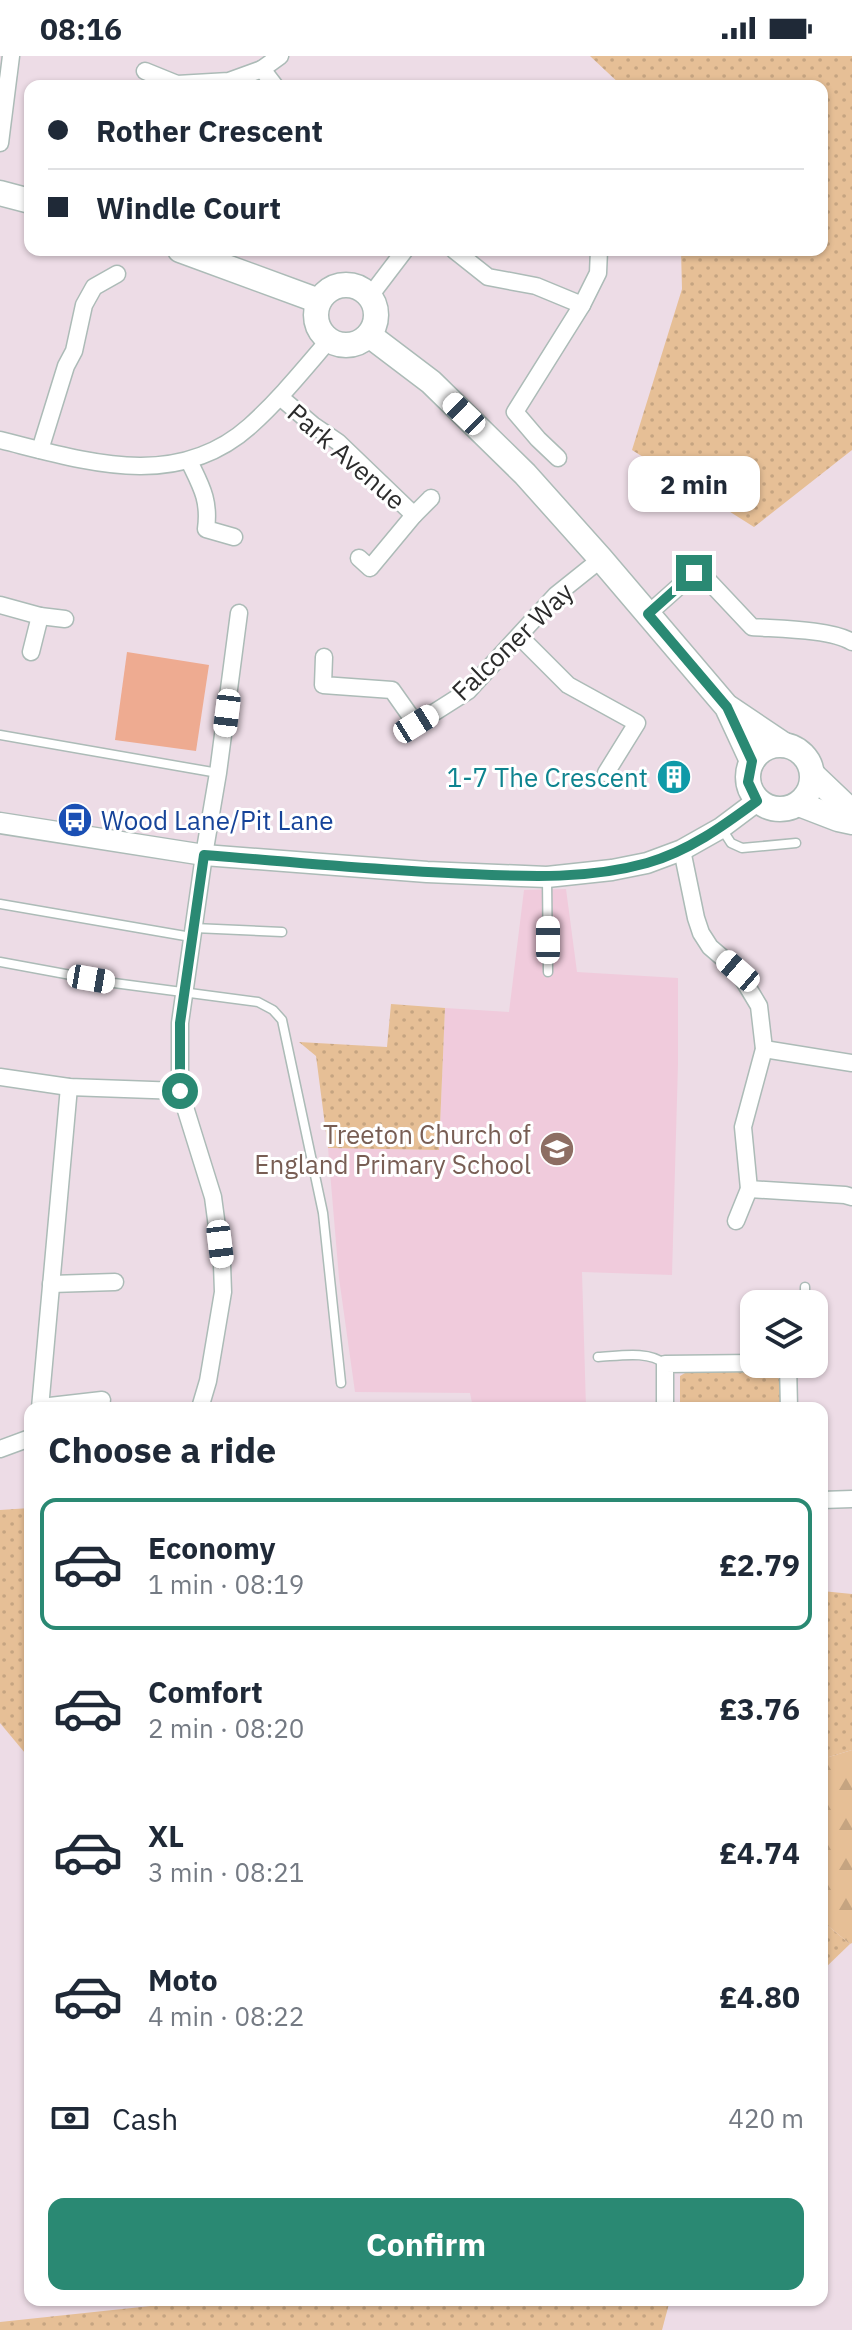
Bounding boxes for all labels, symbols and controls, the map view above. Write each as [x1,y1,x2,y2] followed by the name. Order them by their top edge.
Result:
[40,9,122,48] text: 08:16
[96,111,323,150] text: Rother Crescent
[96,188,281,227] text: Windle Court
[438,389,490,439] car
[281,395,413,517] street label: Park Avenue
[628,457,760,513] callout: 2 min
[660,467,728,501] text: 2 min
[676,555,712,591] route end
[444,574,580,708] street label: Falconer Way
[212,688,242,738] car
[389,701,443,747] car
[655,758,693,796] building icon: 1-7 The Crescent
[447,760,648,794] place label: 1-7 The Crescent
[56,801,94,839] bus stop icon: Wood Lane/Pit Lane
[101,803,333,837] place label: Wood Lane/Pit Lane
[536,916,560,964] car
[712,946,764,996] car
[65,963,117,995] car
[162,1073,198,1109] route start
[254,1117,531,1181] place label: Treeton Church of England Primary School
[538,1130,576,1168] school or university icon: Treeton Church of England Primary School
[205,1219,235,1269] car
[740,1290,828,1378] map controls
[740,1290,828,1378] button: layers
[48,1426,276,1473] text: Choose a ride
[52,1528,124,1600] icon: car
[148,1528,276,1567] text: Economy
[719,1545,800,1584] text: £2.79
[148,1567,304,1601] text: 1 min · 08:19
[52,1672,124,1744] icon: car
[148,1672,263,1711] text: Comfort
[719,1689,800,1728] text: £3.76
[148,1711,304,1745] text: 2 min · 08:20
[52,1816,124,1888] icon: car
[148,1816,184,1855] text: XL
[719,1833,800,1872] text: £4.74
[148,1855,304,1889] text: 3 min · 08:21
[52,1960,124,2032] icon: car
[148,1960,218,1999] text: Moto
[719,1977,800,2016] text: £4.80
[148,1999,304,2033] text: 4 min · 08:22
[48,2096,92,2140] icon: cash
[112,2099,178,2138] text: Cash
[728,2101,804,2135] text: 420 m
[48,2198,804,2290] button: Confirm

